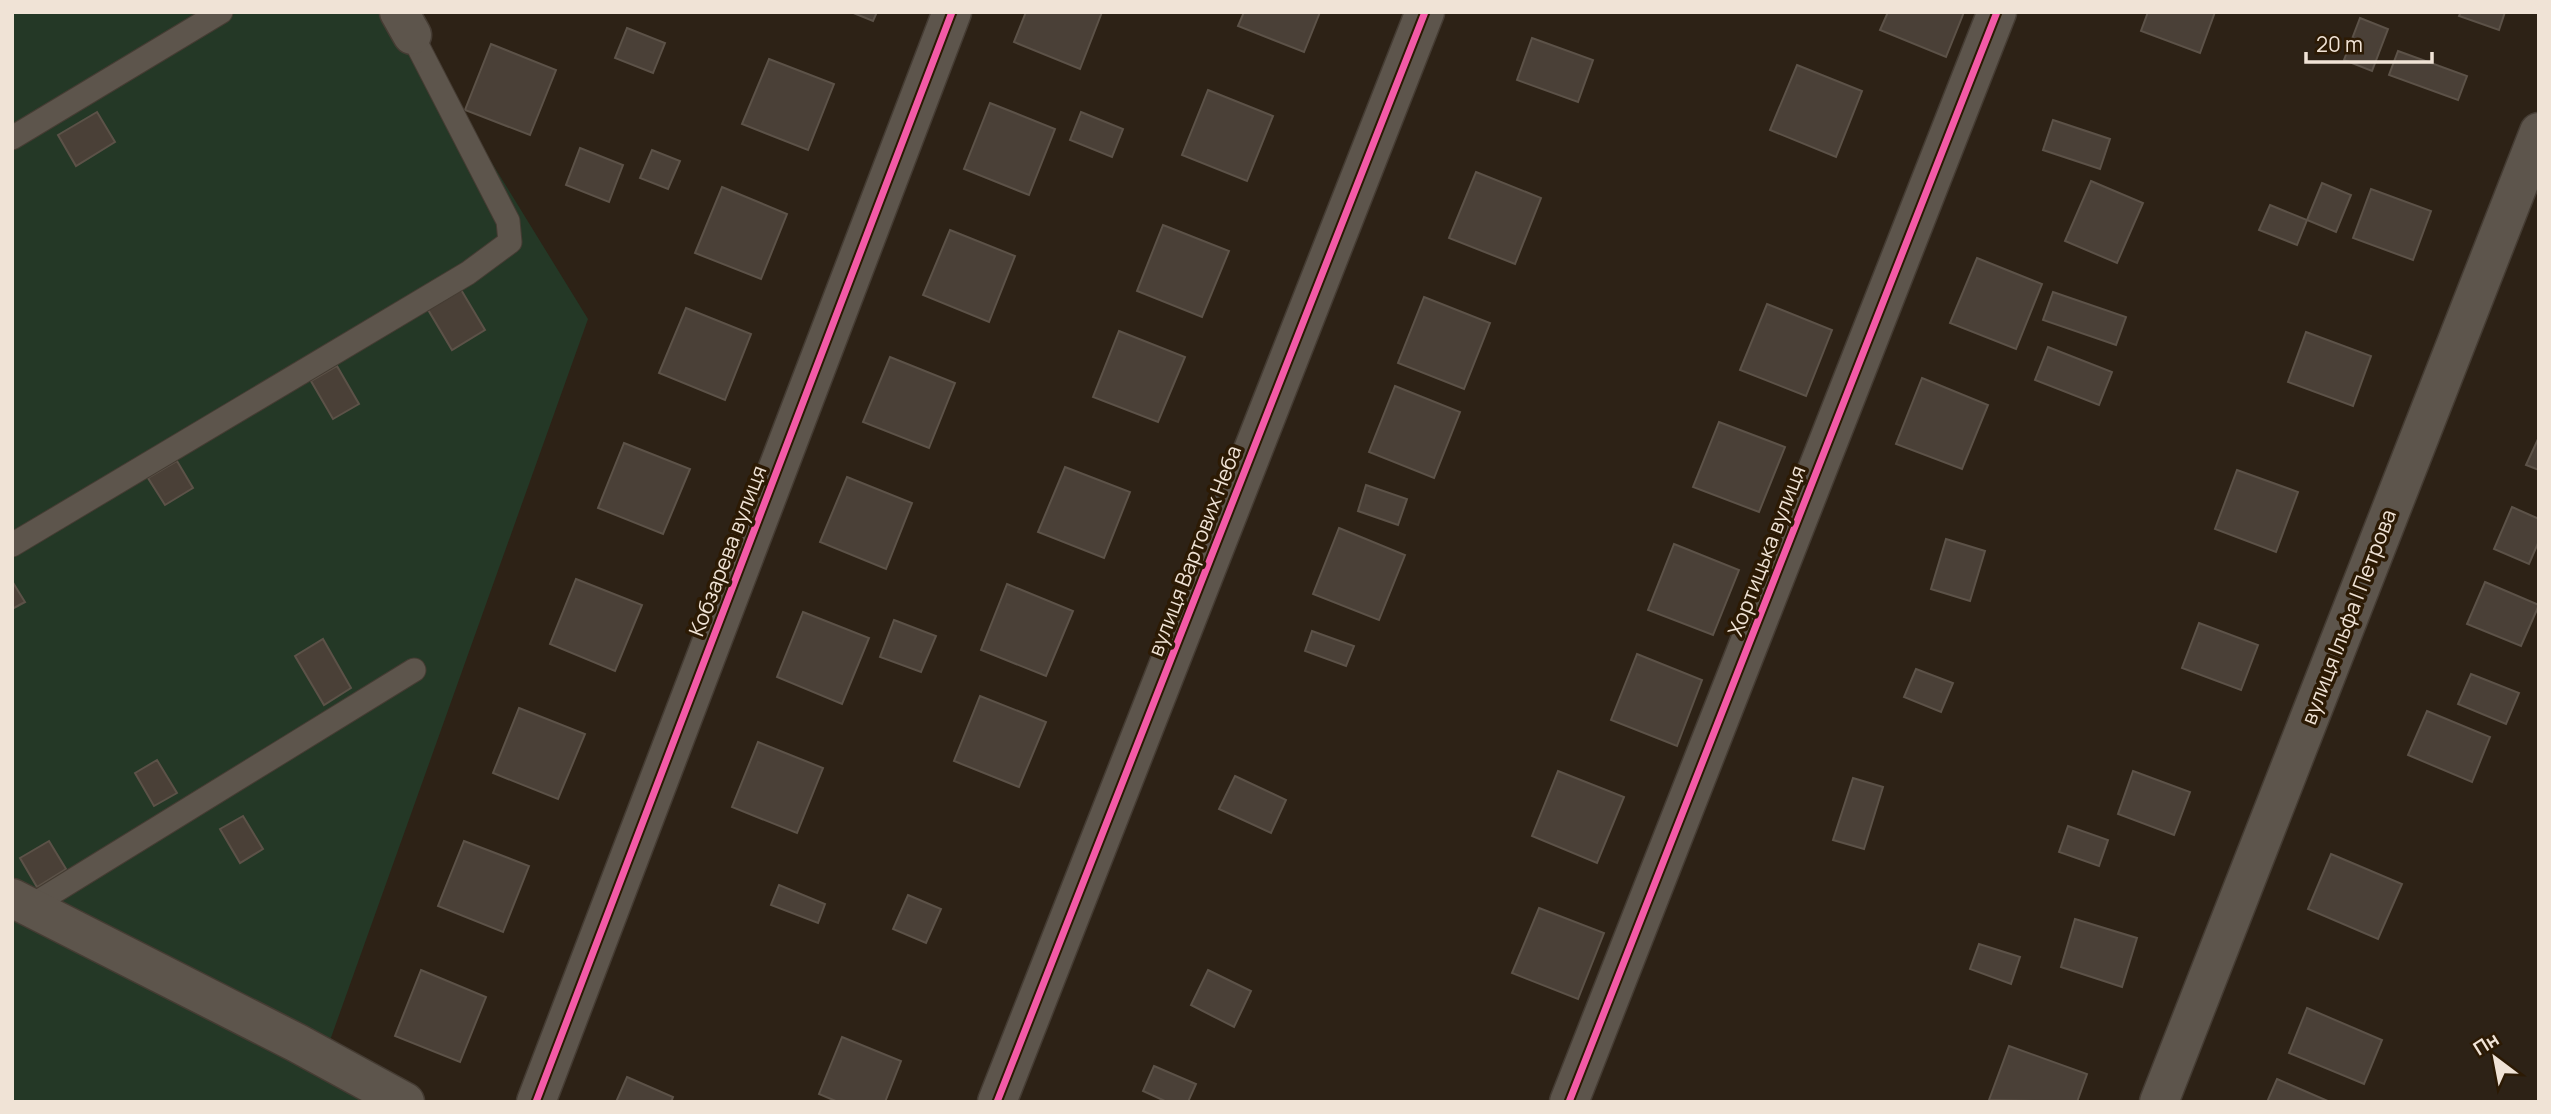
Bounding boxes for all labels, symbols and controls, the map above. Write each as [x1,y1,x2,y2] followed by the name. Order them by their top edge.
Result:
[2306,21,2432,65] scale bar
[2316,30,2363,58] text: 20 m
[1141,441,1247,660] street label: вулиця Вартових Неба
[682,461,773,640] street label: Кобзарева вулиця
[1721,461,1812,640] street label: Хортицька вулиця
[2294,505,2402,728] street label: вулиця Ільфа І Петрова
[2460,1023,2530,1093] north arrow
[2468,1026,2504,1061] text: Пн

